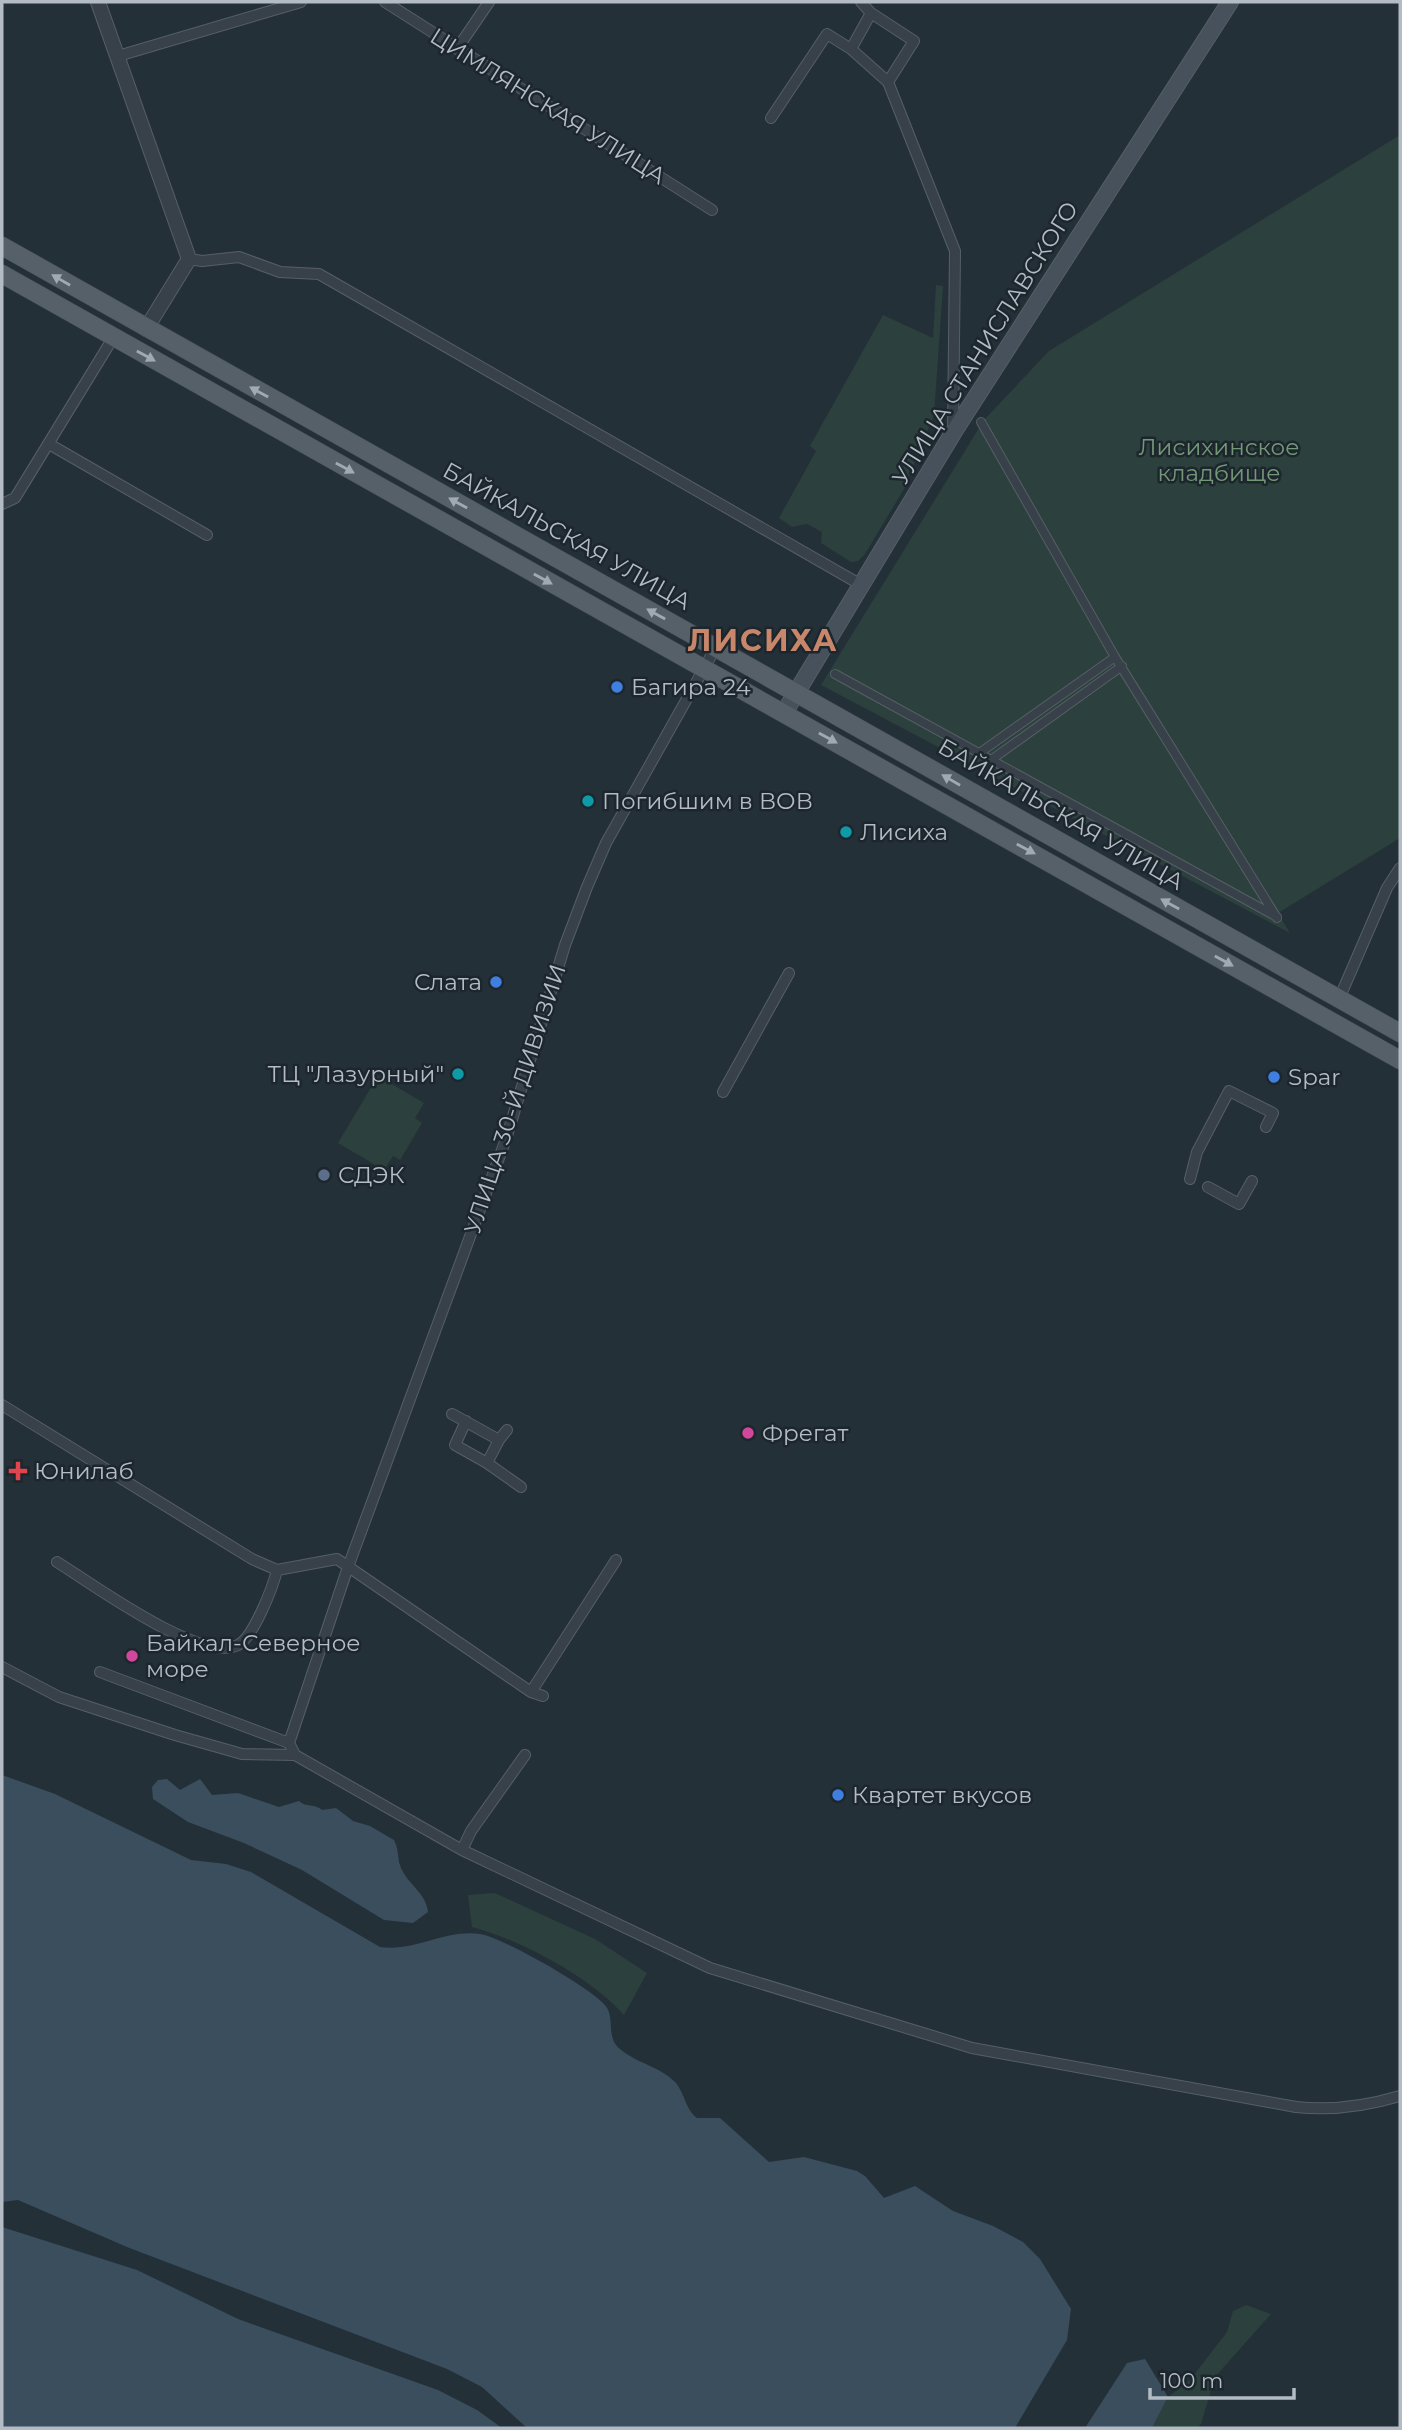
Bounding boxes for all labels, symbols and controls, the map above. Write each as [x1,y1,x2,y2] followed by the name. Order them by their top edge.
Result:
[425,22,671,190] street label: ЦИМЛЯНСКАЯ УЛИЦА
[886,196,1084,490] street label: УЛИЦА СТАНИСЛАВСКОГО
[51,274,71,286] one-way arrow
[137,350,156,362] one-way arrow
[249,386,269,398] one-way arrow
[1139,433,1299,487] park label: Лисихинское кладбище
[438,456,696,616] street label: БАЙКАЛЬСКАЯ УЛИЦА
[335,462,354,474] one-way arrow
[448,497,467,509] one-way arrow
[533,573,553,585] one-way arrow
[647,608,666,620] one-way arrow
[688,622,838,659] district label: ЛИСИХА
[631,673,751,701] place label: Багира 24
[609,679,625,695] marker: Багира 24
[818,732,838,744] one-way arrow
[933,732,1189,896] street label: БАЙКАЛЬСКАЯ УЛИЦА
[941,774,961,786] one-way arrow
[602,787,813,815] place label: Погибшим в ВОВ
[580,793,596,809] marker: Погибшим в ВОВ
[860,818,948,846] place label: Лисиха
[838,824,854,840] marker: Лисиха
[1017,843,1036,855] one-way arrow
[1160,898,1180,910] one-way arrow
[1215,955,1234,967] one-way arrow
[458,961,572,1237] street label: УЛИЦА 30-Й ДИВИЗИИ
[414,968,482,996] place label: Слата
[488,974,504,990] marker: Слата
[267,1060,444,1088] place label: ТЦ "Лазурный"
[1288,1063,1340,1091] place label: Spar
[450,1066,466,1082] marker: ТЦ "Лазурный"
[1266,1069,1282,1085] marker: Spar
[338,1161,405,1189] place label: СДЭК
[316,1167,332,1183] marker: СДЭК
[762,1419,848,1447] place label: Фрегат
[740,1425,756,1441] marker: Фрегат
[34,1457,134,1485] place label: Юнилаб
[8,1461,28,1481] marker: Юнилаб
[146,1629,360,1683] place label: Байкал-Северное море
[124,1648,140,1664] marker: Байкал-Северное море
[852,1781,1032,1809] place label: Квартет вкусов
[830,1787,846,1803] marker: Квартет вкусов
[1150,2356,1294,2400] scale bar
[1160,2368,1223,2393] text: 100 m

